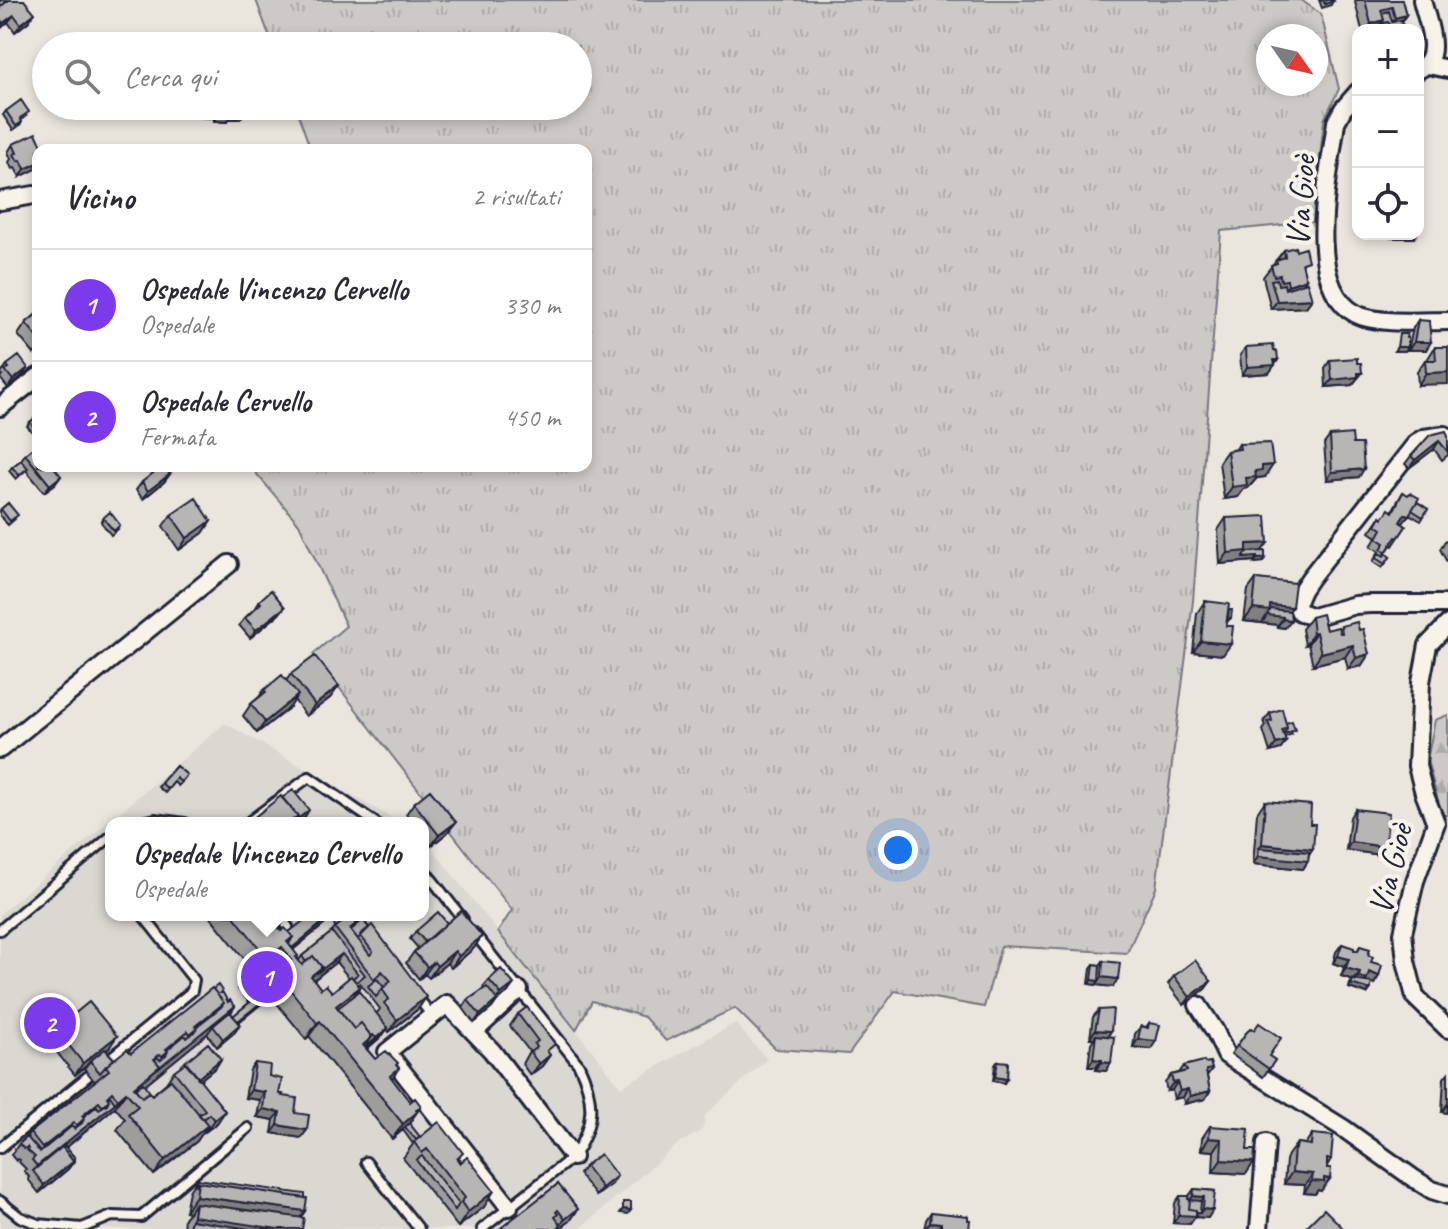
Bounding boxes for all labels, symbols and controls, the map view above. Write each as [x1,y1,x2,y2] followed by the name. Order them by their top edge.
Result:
[1256,24,1328,96] north arrow
[1352,24,1424,240] map controls
[1352,24,1424,96] button: +
[32,32,592,120] search box
[60,54,104,98] icon: search
[124,57,217,95] text: Cerca qui
[1352,96,1424,168] button: −
[1275,151,1325,248] street label: Via Gioè
[1352,168,1424,240] button: locate
[64,175,134,218] text: Vicino
[472,180,560,213] text: 2 risultati
[140,270,408,308] text: Ospedale Vincenzo Cervello
[84,289,96,322] text: 1
[504,289,560,322] text: 330 m
[140,308,214,341] text: Ospedale
[140,382,311,420] text: Ospedale Cervello
[84,401,96,434] text: 2
[504,401,560,434] text: 450 m
[140,420,215,453] text: Fermata
[105,817,429,921] popup
[1358,817,1423,918] street label: Via Gioè
[878,830,918,870] your location
[133,834,401,872] text: Ospedale Vincenzo Cervello
[133,872,207,905] text: Ospedale
[241,947,293,1007] pin: 1
[24,993,76,1053] pin: 2

